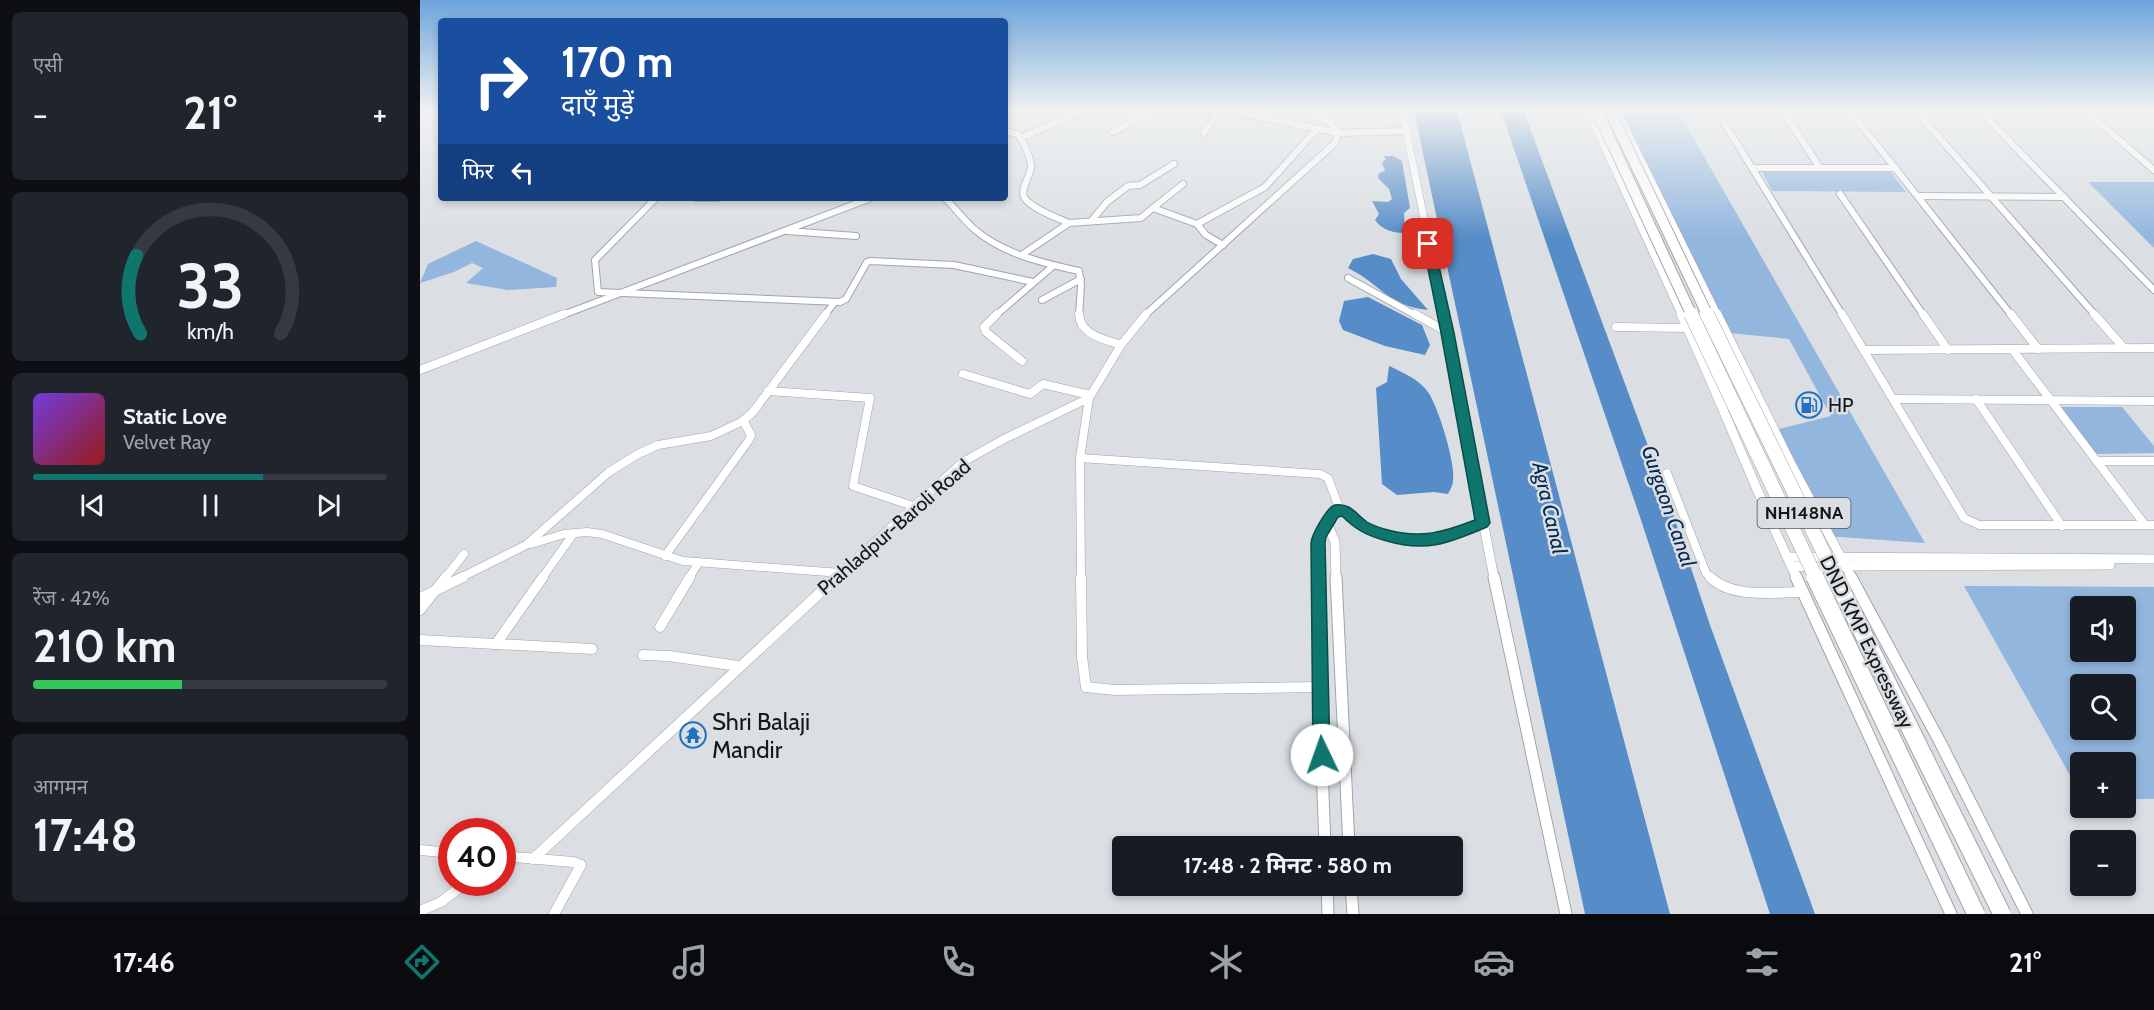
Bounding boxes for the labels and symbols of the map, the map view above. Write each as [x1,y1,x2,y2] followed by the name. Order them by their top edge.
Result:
[1402,218,1453,269] pin
[1794,390,1824,420] fuel station icon: HP
[1828,393,1854,417] place label: HP
[1637,442,1701,570] water label: Gurgaon Canal
[813,454,975,600] street label: Prahladpur-Baroli Road
[1527,459,1573,556] water label: Agra Canal
[1758,498,1850,528] road number: NH148NA
[1815,552,1919,732] street label: DND KMP Expressway
[712,707,810,764] place label: Shri Balaji Mandir
[678,720,708,750] temple icon: Shri Balaji Mandir
[1290,723,1354,787] position arrow
[438,818,516,896] speed limit sign: 40

